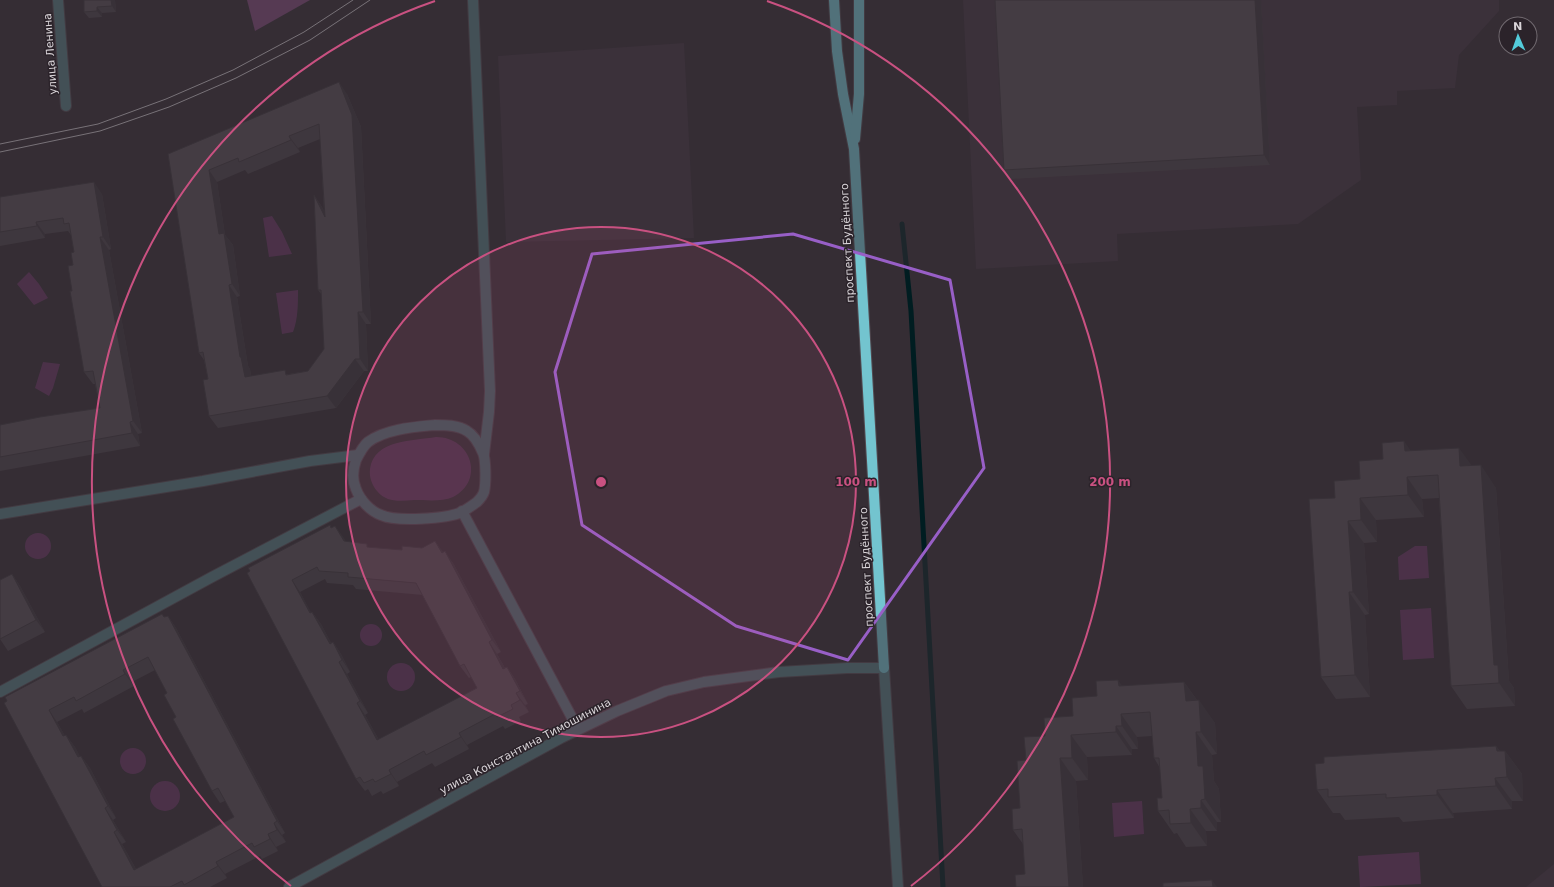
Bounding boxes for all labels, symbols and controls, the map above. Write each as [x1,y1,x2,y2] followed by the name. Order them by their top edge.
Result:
[41,13,60,95] street label: улица Ленина
[1498,16,1538,56] north arrow
[1513,20,1523,33] text: N
[838,183,857,303] street label: проспект Будённого
[594,475,608,489] centre of rings
[835,475,877,489] text: 100 m
[1089,475,1131,489] text: 200 m
[857,507,876,627] street label: проспект Будённого
[437,696,613,797] street label: улица Константина Тимошинина

